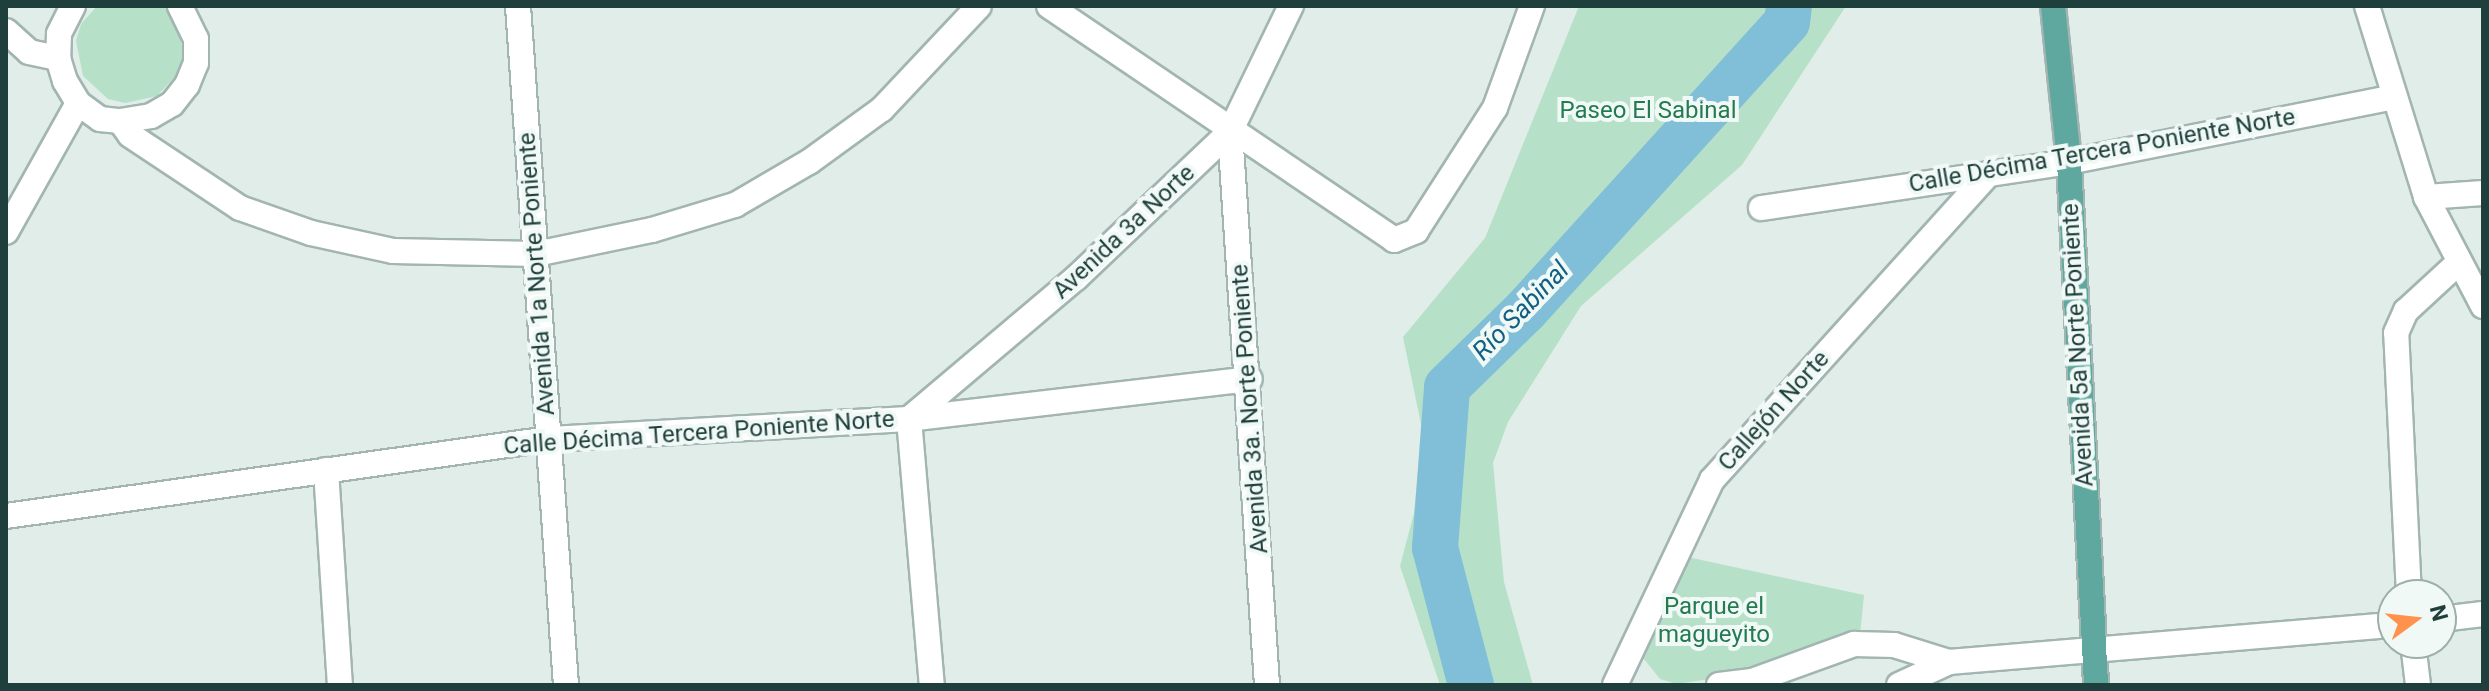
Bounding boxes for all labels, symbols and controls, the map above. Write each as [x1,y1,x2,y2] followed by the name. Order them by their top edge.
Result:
[1559,97,1737,125] park label: Paseo El Sabinal
[1906,103,2298,199] street label: Calle Décima Tercera Poniente Norte
[513,131,561,417] street label: Avenida 1a Norte Poniente
[1047,159,1201,305] street label: Avenida 3a Norte
[2056,203,2100,487] street label: Avenida 5a Norte Poniente
[1466,255,1576,367] water label: Río Sabinal
[1226,263,1274,555] street label: Avenida 3a. Norte Poniente
[1713,345,1835,477] street label: Callejón Norte
[502,405,896,461] street label: Calle Décima Tercera Poniente Norte
[2377,579,2457,659] north arrow
[1658,593,1770,649] park label: Parque el magueyito
[2425,602,2453,624] text: N

